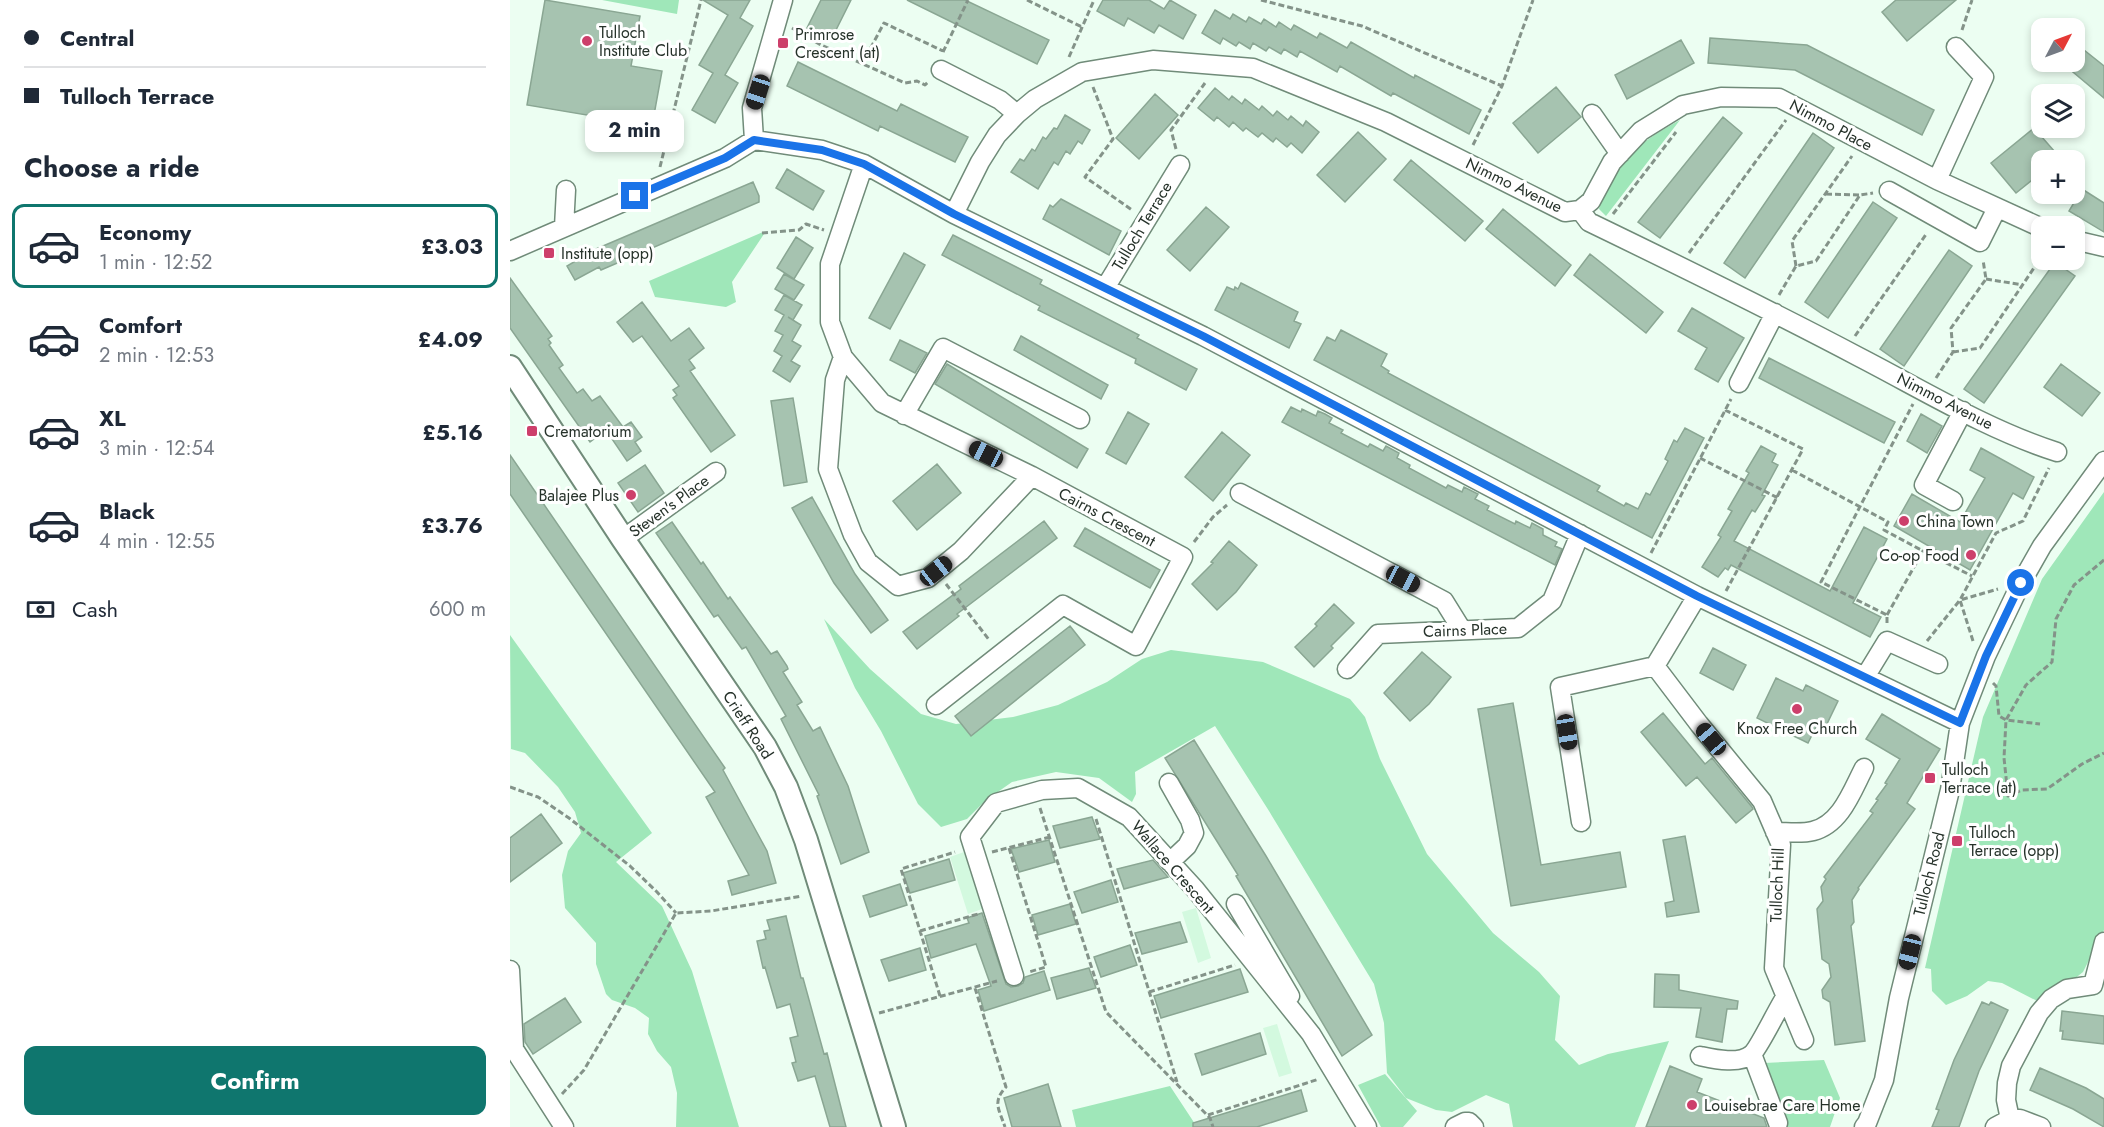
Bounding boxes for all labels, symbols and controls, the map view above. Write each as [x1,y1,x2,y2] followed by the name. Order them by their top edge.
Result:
[2031,18,2085,72] north arrow
[2031,18,2085,270] map controls
[599,21,687,62] place label: Tulloch Institute Club
[60,22,135,54] text: Central
[795,23,880,64] place label: Primrose Crescent (at)
[580,34,594,48] marker: Tulloch Institute Club
[776,36,790,50] marker: Primrose Crescent (at)
[744,72,772,112] car
[60,80,214,112] text: Tulloch Terrace
[2031,84,2085,138] button: layers
[1785,93,1877,157] street label: Nimmo Place
[586,109,684,151] callout: 2 min
[608,116,661,145] text: 2 min
[24,148,199,187] text: Choose a ride
[2031,150,2085,204] button: +
[1462,152,1566,218] street label: Nimmo Avenue
[1106,177,1178,275] street label: Tulloch Terrace
[621,182,648,209] route end
[99,216,191,248] text: Economy
[2031,216,2085,270] button: −
[27,219,81,273] icon: car
[421,230,483,262] text: £3.03
[561,242,654,265] place label: Institute (opp)
[542,246,556,260] marker: Institute (opp)
[99,248,212,277] text: 1 min · 12:52
[99,309,182,341] text: Comfort
[27,312,81,366] icon: car
[418,323,483,355] text: £4.09
[99,341,214,370] text: 2 min · 12:53
[1893,367,1997,435] street label: Nimmo Avenue
[99,402,126,434] text: XL
[27,405,81,459] icon: car
[422,416,483,448] text: £5.16
[544,420,632,443] place label: Crematorium
[525,424,539,438] marker: Crematorium
[99,434,215,463] text: 3 min · 12:54
[966,438,1006,470] car
[624,469,714,543] street label: Steven's Place
[1054,482,1160,552] street label: Cairns Crescent
[538,484,619,507] place label: Balajee Plus
[624,488,638,502] marker: Balajee Plus
[99,495,155,527] text: Black
[27,498,81,552] icon: car
[421,509,483,541] text: £3.76
[1916,510,1994,533] place label: China Town
[1897,514,1911,528] marker: China Town
[99,527,215,556] text: 4 min · 12:55
[1879,544,1959,567] place label: Co-op Food
[1964,548,1978,562] marker: Co-op Food
[916,553,956,589] car
[1383,563,1423,595] car
[2007,569,2034,596] route start
[24,593,57,626] icon: cash
[72,593,118,625] text: Cash
[429,595,486,624] text: 600 m
[1423,617,1507,643] street label: Cairns Place
[717,686,779,764] street label: Crieff Road
[1790,702,1804,716] marker: Knox Free Church
[1555,713,1579,751] car
[1737,717,1857,740] place label: Knox Free Church
[1693,719,1729,759] car
[1942,758,2017,799] place label: Tulloch Terrace (at)
[1923,771,1937,785] marker: Tulloch Terrace (at)
[1126,815,1220,919] street label: Wallace Crescent
[1969,821,2059,862] place label: Tulloch Terrace (opp)
[1907,829,1951,919] street label: Tulloch Road
[1950,834,1964,848] marker: Tulloch Terrace (opp)
[1764,847,1790,923] street label: Tulloch Hill
[1897,932,1923,972] car
[24,1046,486,1115] button: Confirm
[1704,1094,1860,1117] place label: Louisebrae Care Home
[1685,1098,1699,1112] marker: Louisebrae Care Home

